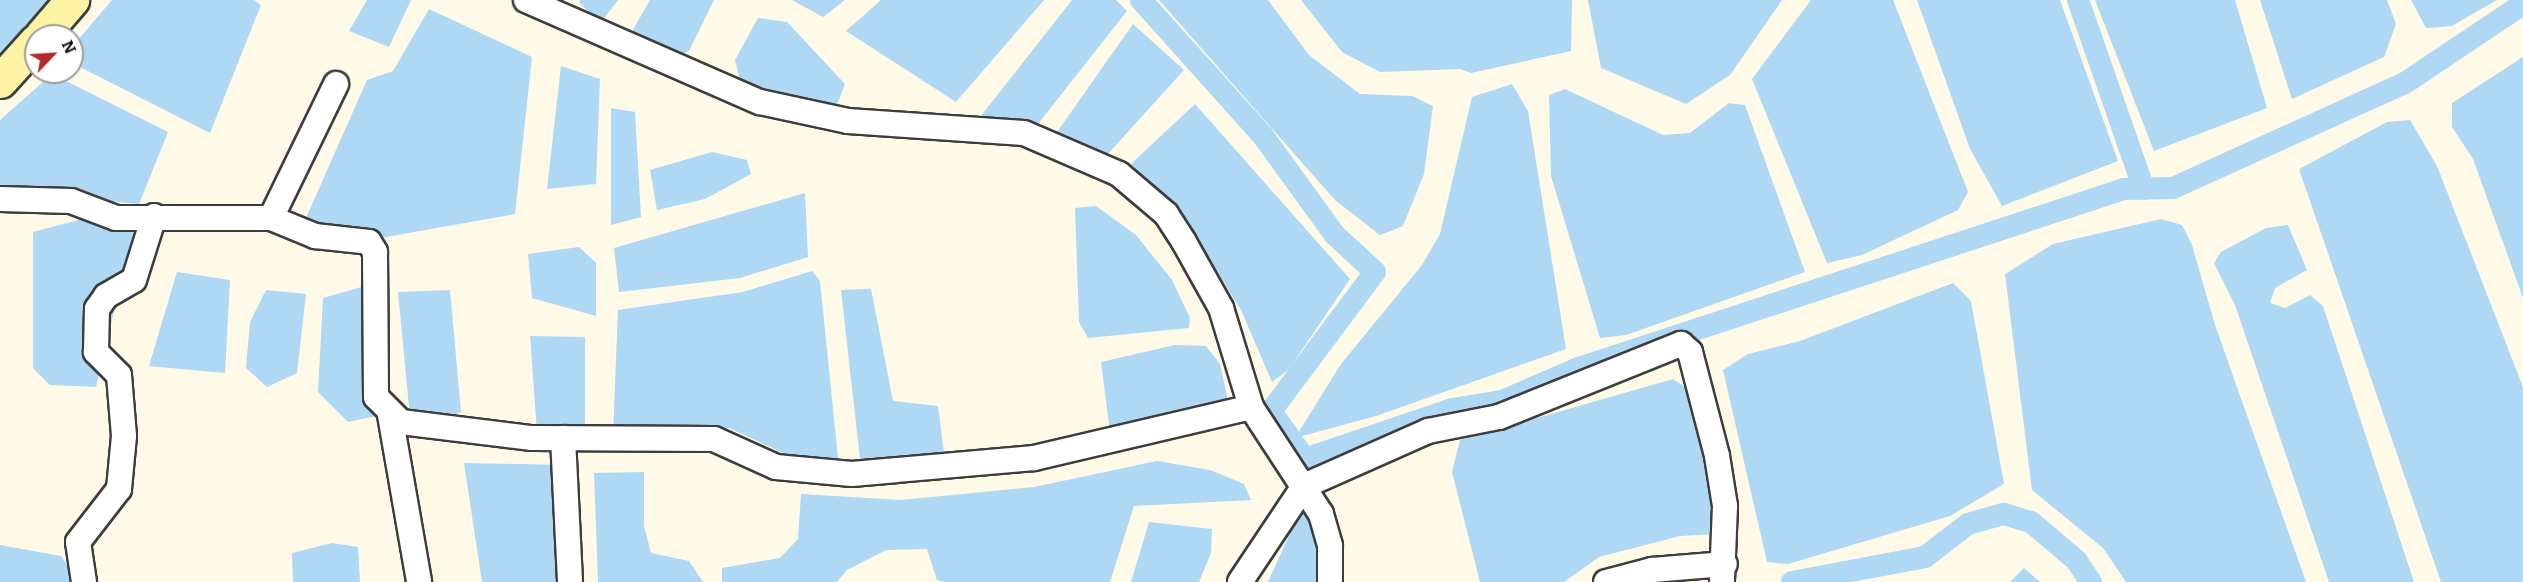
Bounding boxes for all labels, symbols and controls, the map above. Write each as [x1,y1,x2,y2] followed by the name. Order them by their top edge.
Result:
[24,24,84,84] north arrow
[58,37,80,57] text: N

